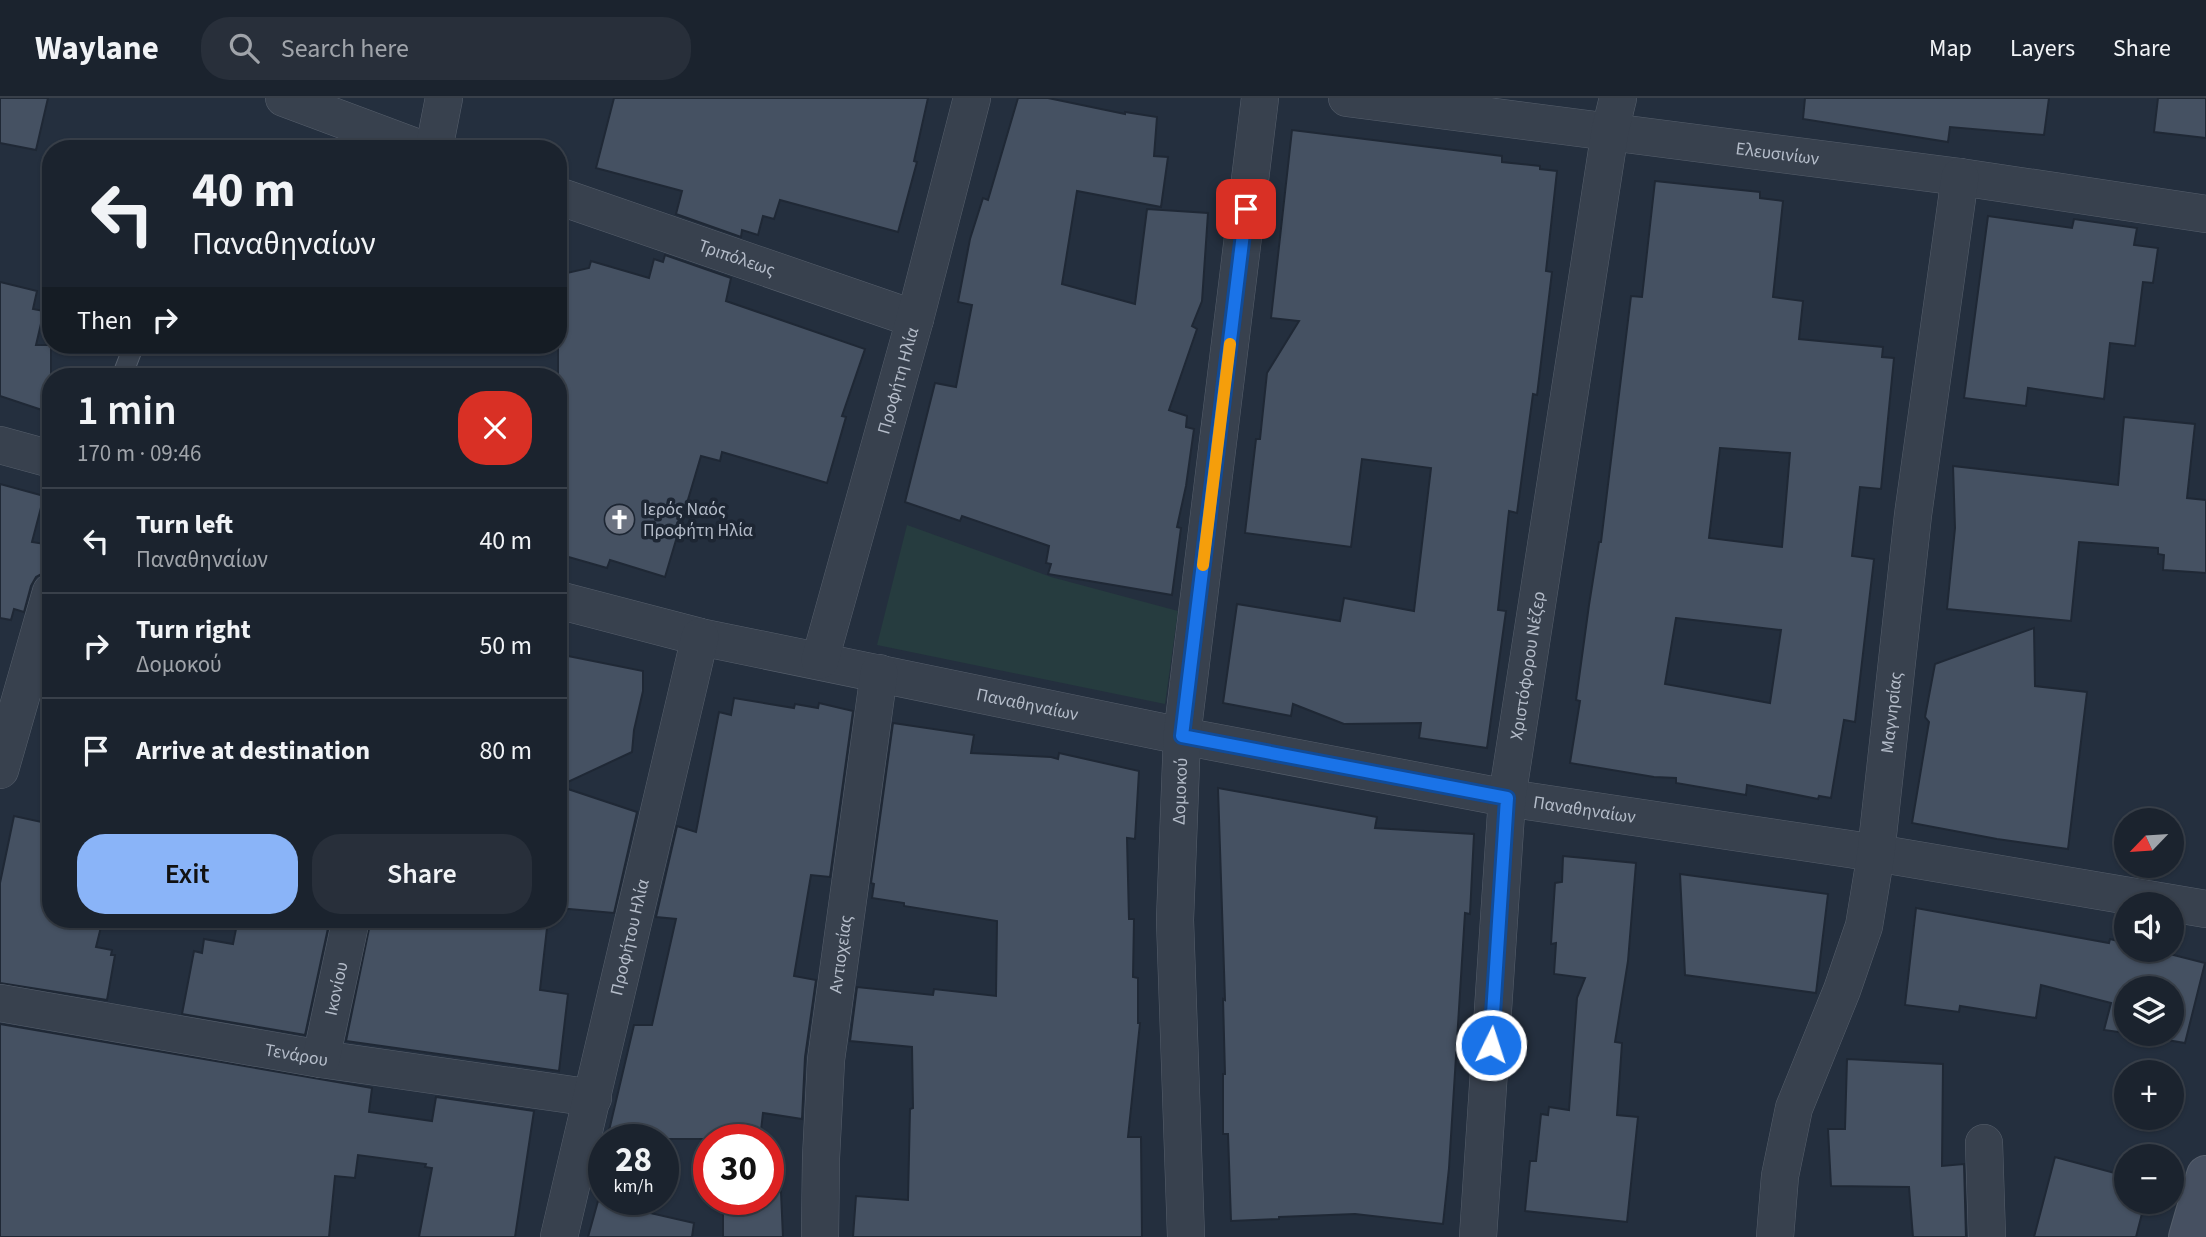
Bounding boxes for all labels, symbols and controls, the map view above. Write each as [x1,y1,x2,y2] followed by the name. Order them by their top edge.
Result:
[201,17,691,80] search box
[35,25,159,72] text: Waylane
[225,29,263,67] icon: search
[281,30,409,67] text: Search here
[1929,31,1972,66] text: Map
[2010,31,2075,66] text: Layers
[2113,31,2171,66] text: Share
[1734,136,1821,172] street label: Ελευσινίων
[192,156,296,226] text: 40 m
[77,168,168,259] icon: left
[1216,179,1276,239] pin
[1227,190,1265,228] icon: arrive
[192,221,376,267] text: Παναθηναίων
[695,233,778,283] street label: Τριπόλεως
[146,301,184,339] icon: right
[77,302,132,339] text: Then
[872,324,925,437] street label: Προφήτη Ηλία
[77,381,177,441] text: 1 min
[458,391,532,465] button: close
[77,437,201,470] text: 170 m · 09:46
[643,497,753,543] place label: Ιερός Ναός Προφήτη Ηλία
[603,502,637,536] church icon: Ιερός Ναός Προφήτη Ηλία
[136,506,233,543] text: Turn left
[77,522,115,560] icon: left
[479,522,532,559] text: 40 m
[136,543,268,576] text: Παναθηναίων
[1504,589,1552,742] street label: Χριστόφορου Νέζερ
[136,611,251,648] text: Turn right
[77,627,115,665] icon: right
[479,627,532,664] text: 50 m
[136,648,222,681] text: Δομοκού
[1875,670,1909,755] street label: Μαγνησίας
[974,682,1081,727] street label: Παναθηναίων
[77,732,115,770] icon: arrive
[136,732,370,769] text: Arrive at destination
[479,732,532,769] text: 80 m
[1167,757,1194,825] street label: Δομοκού
[1531,790,1638,830] street label: Παναθηναίων
[2114,808,2184,878] north arrow
[2114,808,2184,1214] map controls
[77,834,298,914] button: Exit
[312,834,532,914] button: Share
[604,877,656,998] street label: Προφήτου Ηλία
[2114,892,2184,962] button: sound
[823,913,859,995] street label: Αντιοχείας
[319,959,355,1018] street label: Ικονίου
[2114,976,2184,1046] button: layers
[1454,1008,1528,1082] position arrow
[263,1037,330,1073] street label: Τενάρου
[2114,1060,2184,1130] button: +
[693,1124,784,1215] speed limit sign: 30
[615,1135,652,1185] text: 28
[2114,1144,2184,1214] button: −
[614,1174,653,1199] text: km/h

